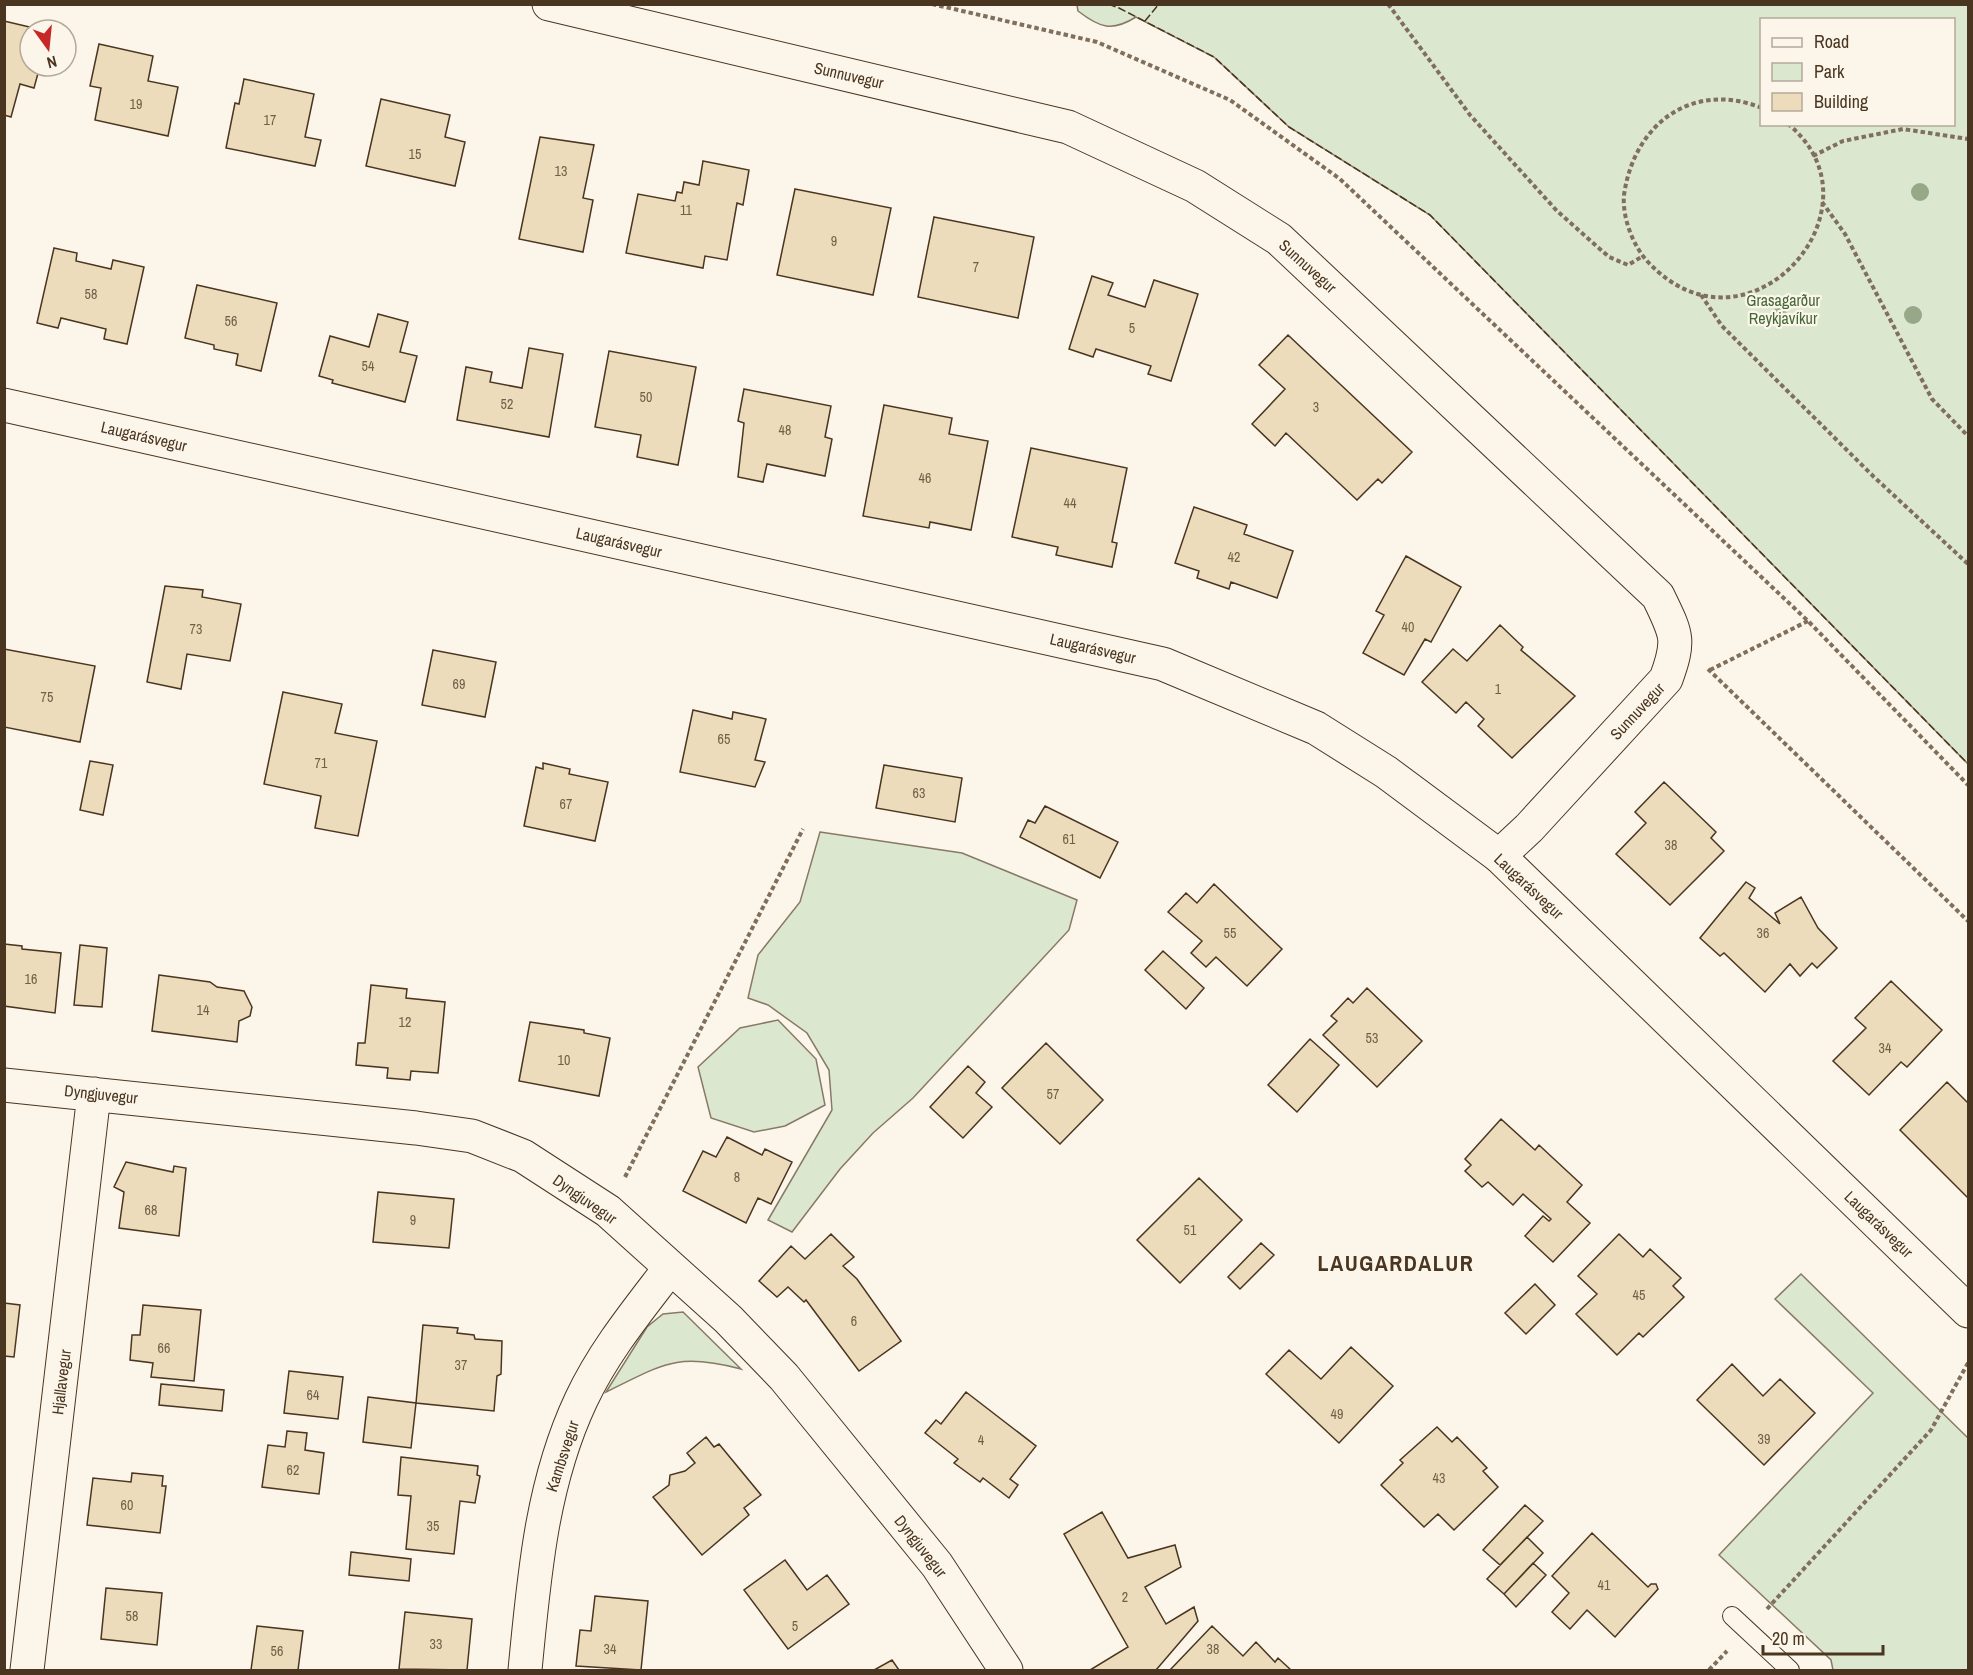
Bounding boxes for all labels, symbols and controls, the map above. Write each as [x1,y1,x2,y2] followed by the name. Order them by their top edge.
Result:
[18,18,78,78] north arrow
[1760,18,1955,126] legend
[1814,29,1849,54] text: Road
[44,51,59,74] text: N
[812,56,887,94] street label: Sunnuvegur
[1814,59,1845,84] text: Park
[1814,89,1869,114] text: Building
[130,95,142,113] house number: 19
[264,111,276,129] house number: 17
[409,145,421,163] house number: 15
[555,162,567,180] house number: 13
[680,201,693,219] house number: 11
[831,232,837,250] house number: 9
[1274,234,1342,298] street label: Sunnuvegur
[973,258,979,276] house number: 7
[85,285,97,303] house number: 58
[1746,289,1820,329] park label: Grasagarður Reykjavíkur
[225,312,237,330] house number: 56
[1129,319,1135,337] house number: 5
[362,357,375,375] house number: 54
[640,388,652,406] house number: 50
[501,395,513,413] house number: 52
[1313,398,1319,416] house number: 3
[99,415,190,457] street label: Laugarásvegur
[779,421,791,439] house number: 48
[919,469,931,487] house number: 46
[1064,494,1077,512] house number: 44
[574,521,665,563] street label: Laugarásvegur
[1228,548,1240,566] house number: 42
[1402,618,1414,636] house number: 40
[190,620,202,638] house number: 73
[1048,627,1139,669] street label: Laugarásvegur
[453,675,465,693] house number: 69
[1605,677,1670,744] street label: Sunnuvegur
[1495,680,1502,698] house number: 1
[41,688,53,706] house number: 75
[718,730,730,748] house number: 65
[315,754,328,772] house number: 71
[913,784,925,802] house number: 63
[560,795,572,813] house number: 67
[1063,830,1076,848] house number: 61
[1665,836,1677,854] house number: 38
[1489,848,1569,924] street label: Laugarásvegur
[1224,924,1236,942] house number: 55
[1757,924,1769,942] house number: 36
[25,970,37,988] house number: 16
[197,1001,210,1019] house number: 14
[399,1013,411,1031] house number: 12
[1366,1029,1378,1047] house number: 53
[1879,1039,1892,1057] house number: 34
[558,1051,570,1069] house number: 10
[63,1079,139,1109] street label: Dyngjuvegur
[1047,1085,1059,1103] house number: 57
[734,1168,740,1186] house number: 8
[549,1169,622,1229] street label: Dyngjuvegur
[1840,1186,1919,1263] street label: Laugarásvegur
[145,1201,157,1219] house number: 68
[410,1211,416,1229] house number: 9
[1184,1221,1197,1239] house number: 51
[1318,1248,1474,1278] district label: LAUGARDALUR
[1633,1286,1645,1304] house number: 45
[851,1312,857,1330] house number: 6
[158,1339,170,1357] house number: 66
[46,1347,76,1416] street label: Hjallavegur
[455,1356,467,1374] house number: 37
[307,1386,320,1404] house number: 64
[1331,1405,1343,1423] house number: 49
[540,1417,584,1494] street label: Kambsvegur
[1758,1430,1770,1448] house number: 39
[978,1431,985,1449] house number: 4
[287,1461,299,1479] house number: 62
[1433,1469,1445,1487] house number: 43
[121,1496,133,1514] house number: 60
[890,1510,953,1582] street label: Dyngjuvegur
[427,1517,439,1535] house number: 35
[1598,1576,1611,1594] house number: 41
[1122,1588,1128,1606] house number: 2
[126,1607,138,1625] house number: 58
[792,1617,798,1635] house number: 5
[1763,1618,1883,1656] scale bar
[1772,1626,1805,1651] text: 20 m
[430,1635,442,1653] house number: 33
[604,1640,617,1658] house number: 34
[1207,1640,1219,1658] house number: 38
[271,1642,283,1660] house number: 56

